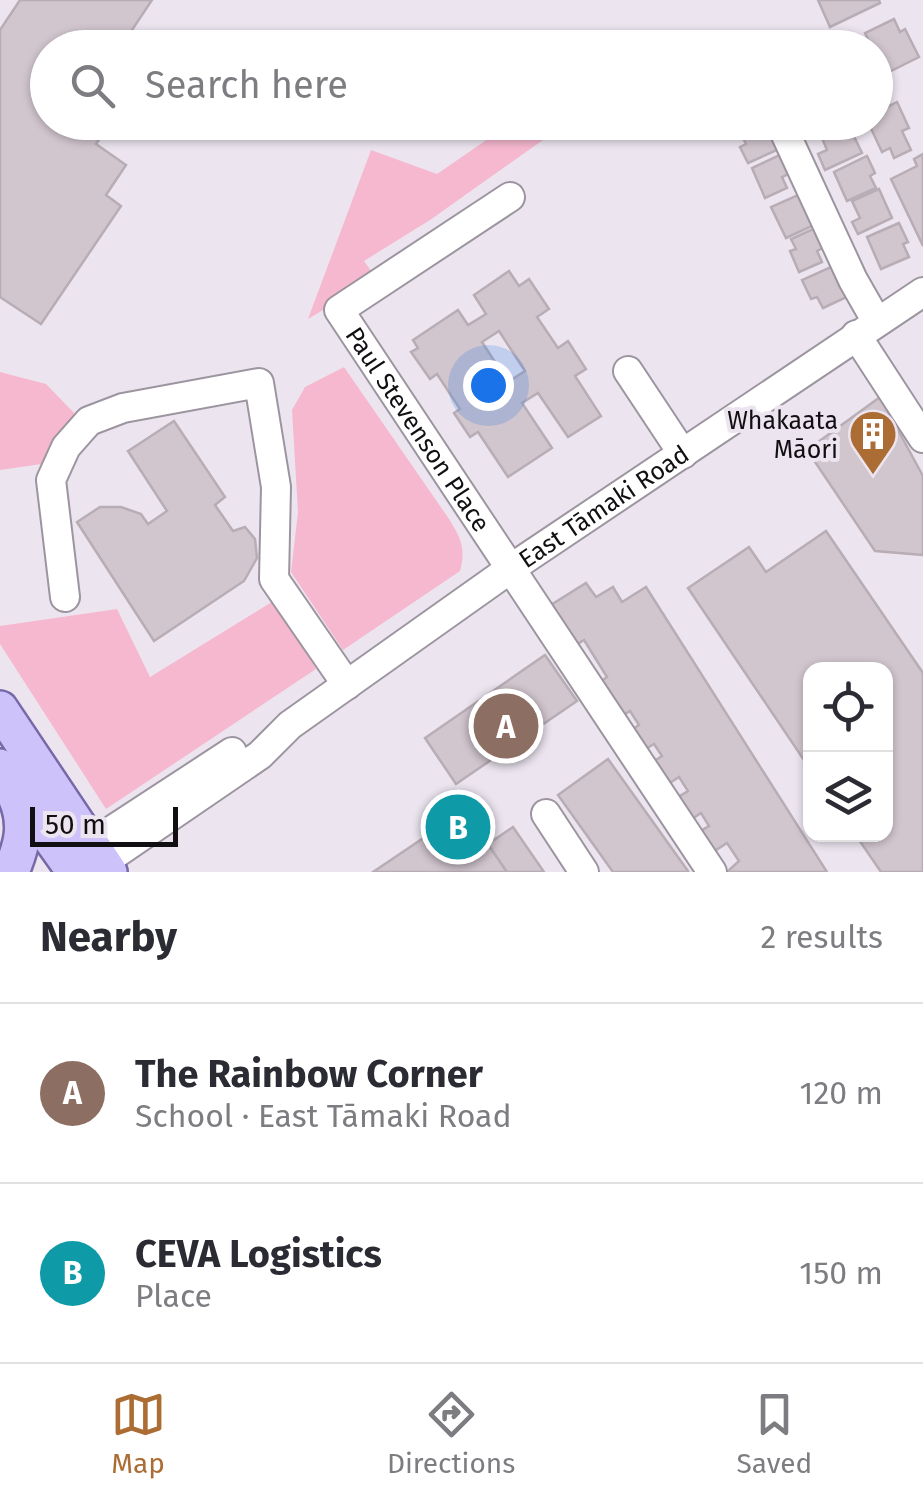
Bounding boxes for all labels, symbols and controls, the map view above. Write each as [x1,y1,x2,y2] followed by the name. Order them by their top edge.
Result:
[30,30,893,140] search box
[65,58,120,113] icon: search
[145,62,348,108] text: Search here
[339,322,496,538] street label: Paul Stevenson Place
[463,360,514,411] your location
[727,406,838,465] place label: Whakaata Māori
[847,408,899,476] building icon: Whakaata Māori
[513,439,695,575] street label: East Tāmaki Road
[803,662,893,842] map controls
[803,662,893,752] button: locate
[474,688,538,764] pin: A
[803,752,893,842] button: layers
[426,790,490,864] pin: B
[30,802,178,846] scale bar
[45,808,106,841] text: 50 m
[40,912,177,962] text: Nearby
[760,918,883,956] text: 2 results
[135,1051,483,1097] text: The Rainbow Corner
[63,1074,82,1112] text: A
[800,1074,883,1112] text: 120 m
[135,1097,512,1135] text: School · East Tāmaki Road
[135,1231,382,1277] text: CEVA Logistics
[63,1254,82,1292] text: B
[799,1254,883,1292] text: 150 m
[135,1277,212,1315] text: Place
[111,1387,166,1480] tab: Map
[387,1387,515,1480] tab: Directions
[737,1387,812,1480] tab: Saved

